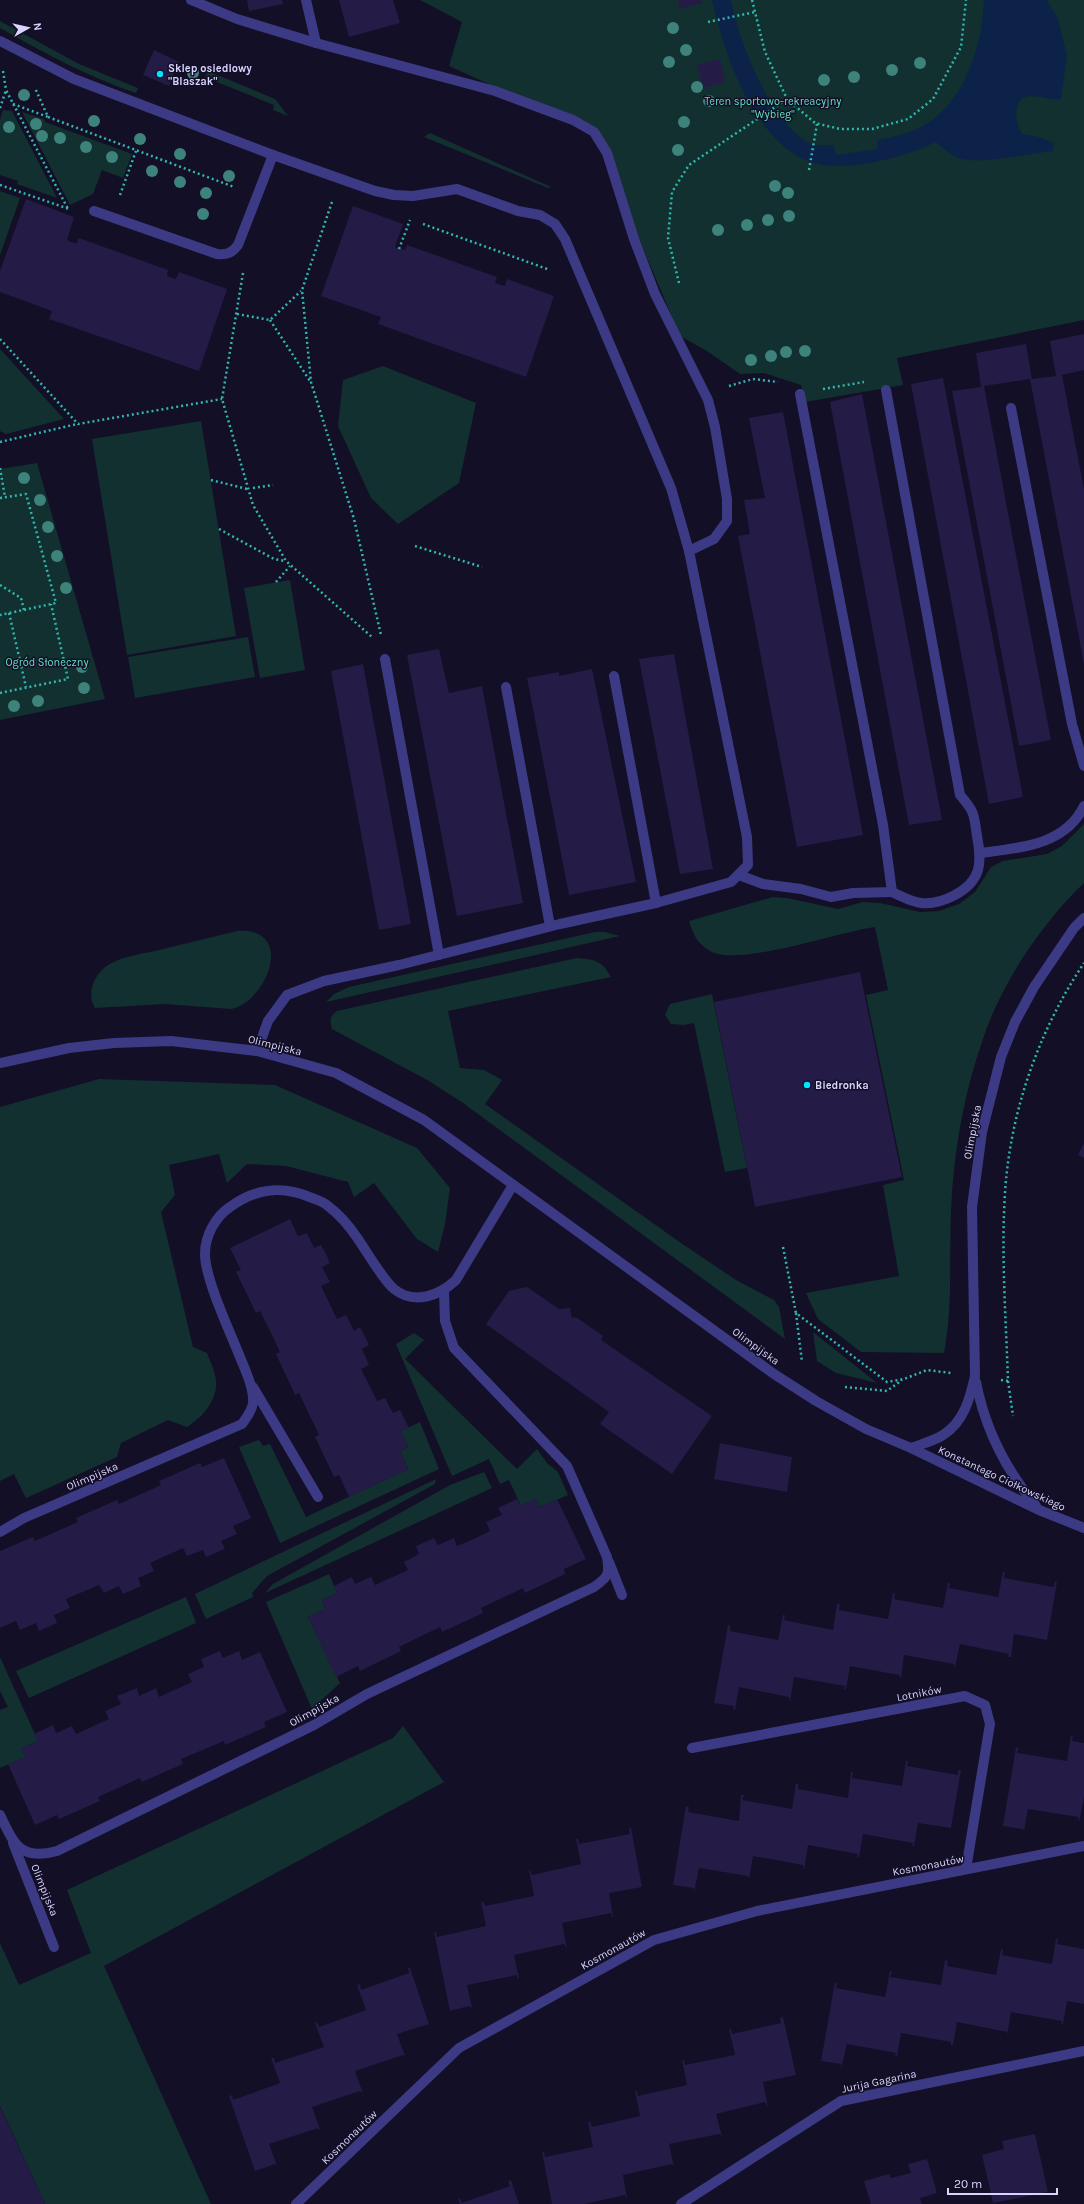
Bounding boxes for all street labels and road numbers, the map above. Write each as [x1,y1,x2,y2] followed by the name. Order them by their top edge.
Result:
[247,1033,303,1058] street label: Olimpijska
[961,1104,984,1160] street label: Olimpijska
[730,1325,782,1368] street label: Olimpijska
[936,1443,1068,1514] street label: Konstantego Ciołkowskiego
[64,1460,120,1493] street label: Olimpijska
[896,1683,943,1704] street label: Lotników
[287,1691,341,1729] street label: Olimpijska
[891,1852,965,1879] street label: Kosmonautów
[28,1862,61,1918] street label: Olimpijska
[578,1926,648,1973] street label: Kosmonautów
[841,2067,918,2096] street label: Jurija Gagarina
[319,2108,380,2167] street label: Kosmonautów

